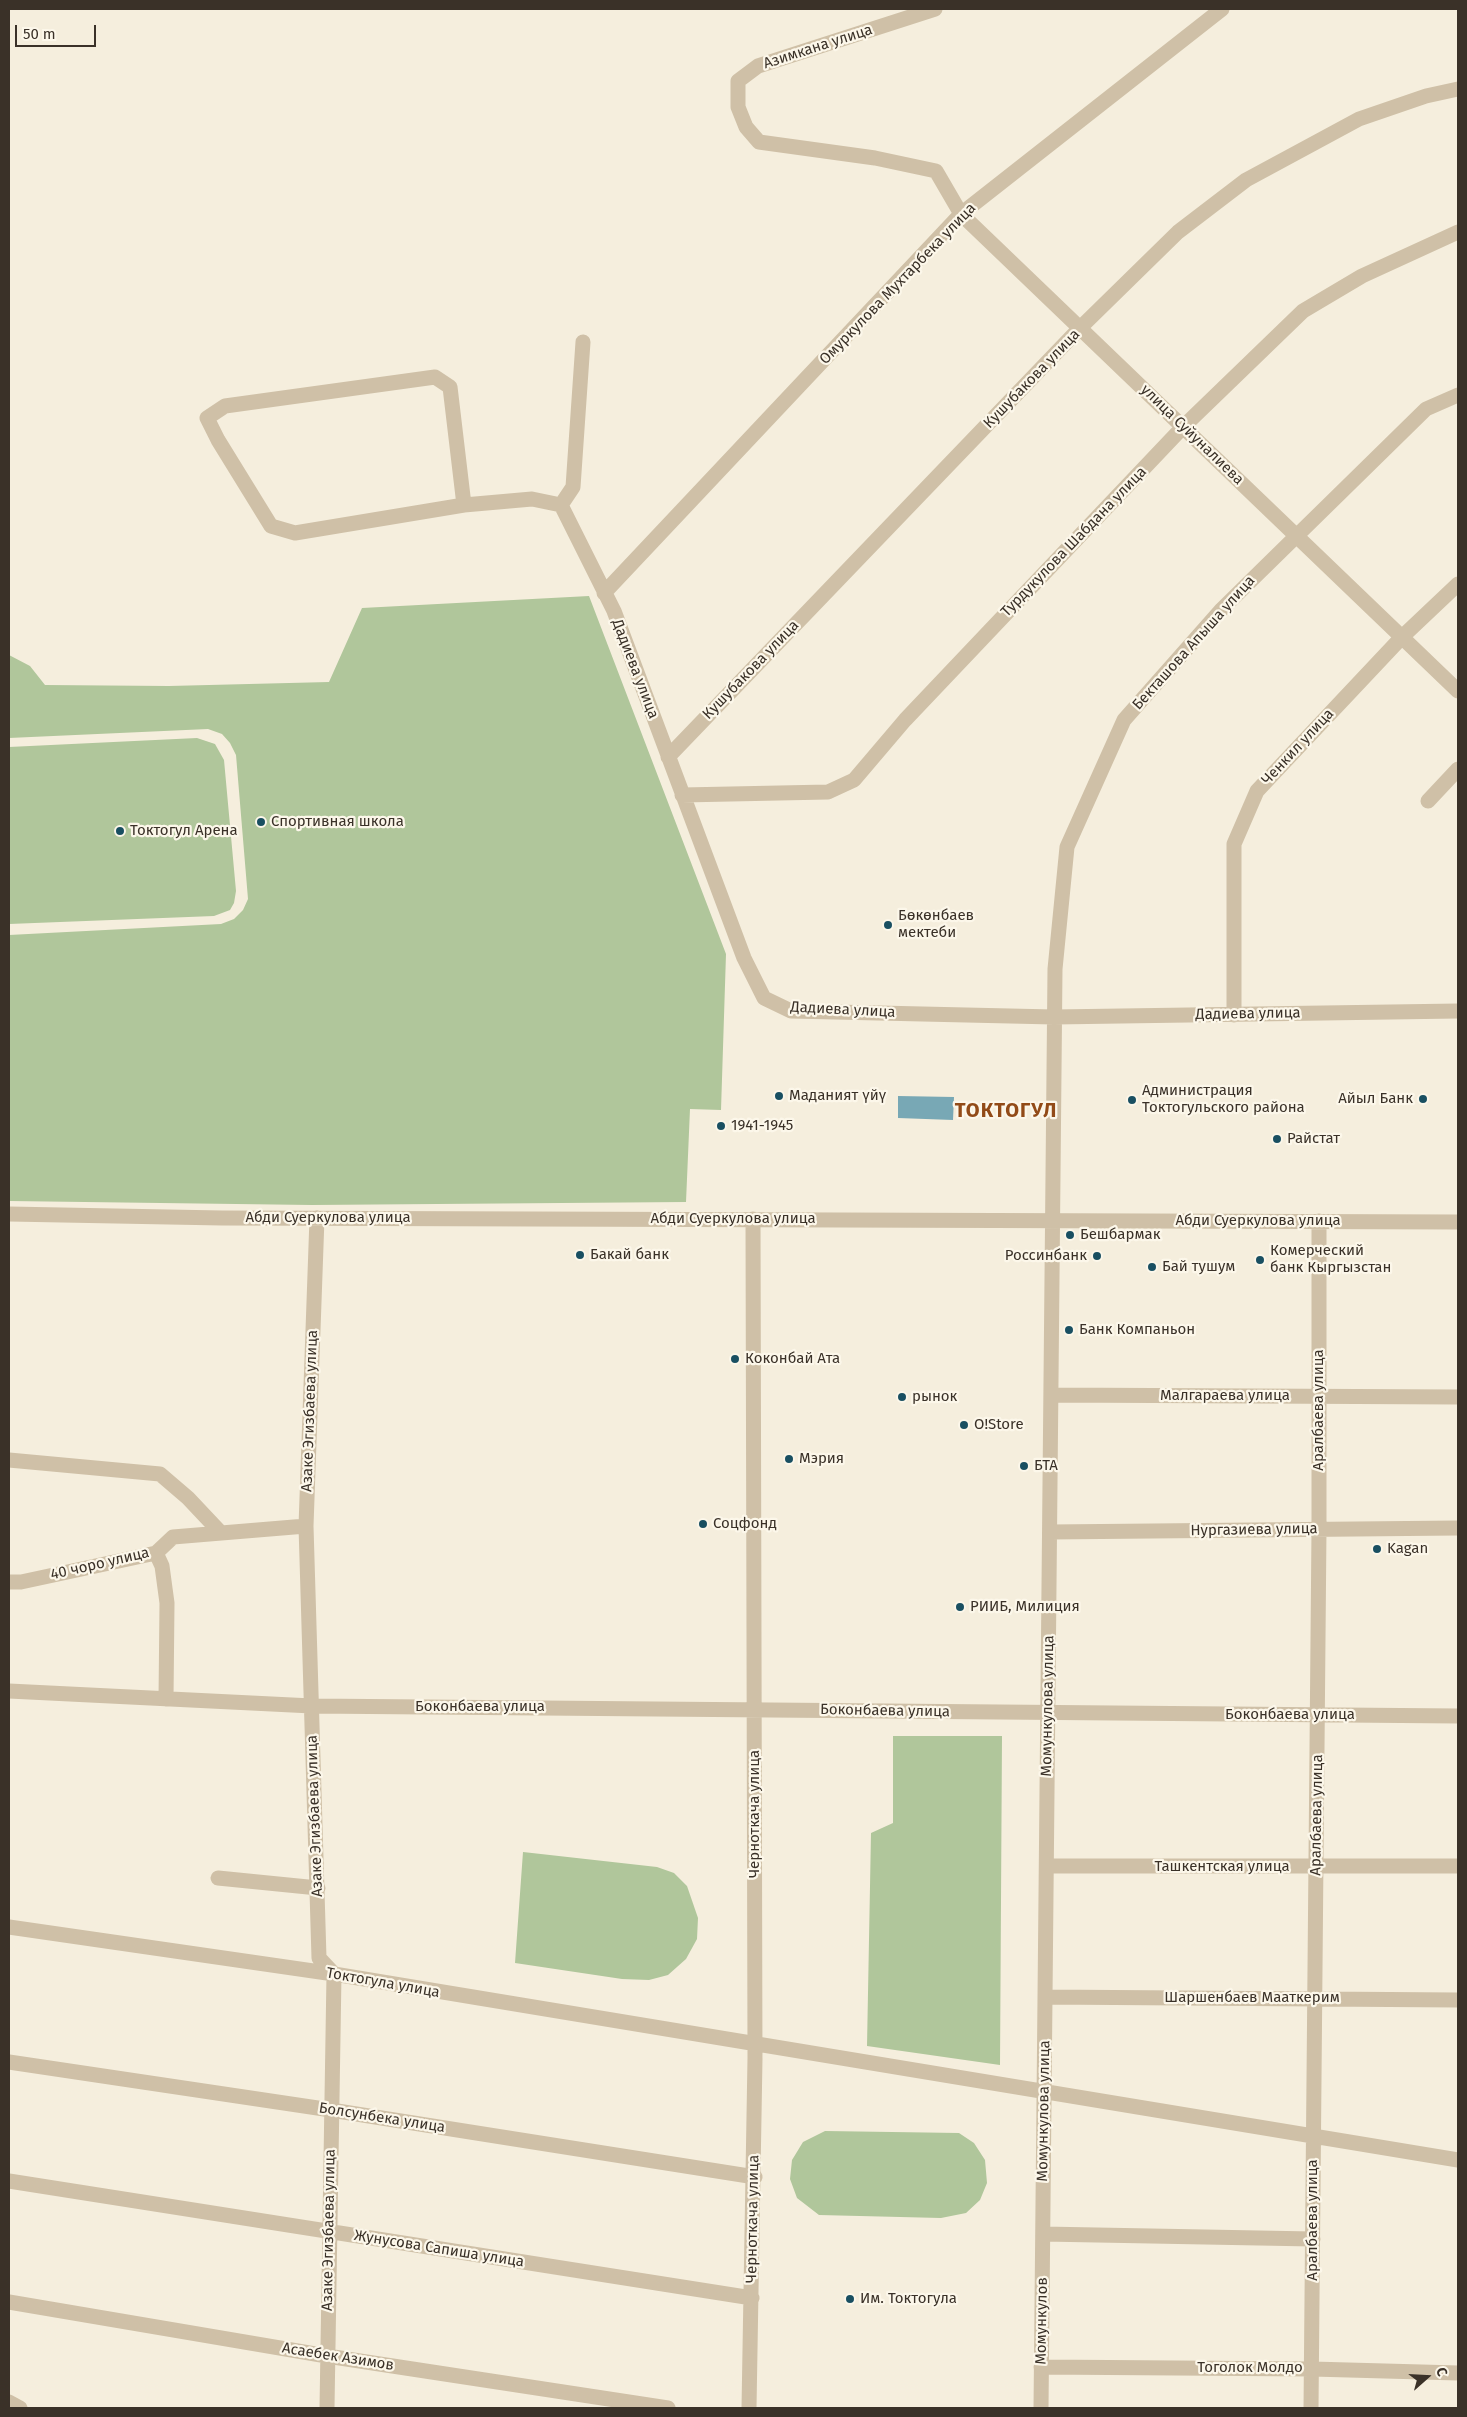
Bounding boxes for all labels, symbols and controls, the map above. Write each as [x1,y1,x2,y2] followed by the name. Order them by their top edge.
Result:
[18,15,99,47] scale bar
[761,21,875,73] street label: Азимкана улица
[23,25,56,43] text: 50 m
[816,200,980,368] street label: Омуркулова Мухтарбека улица
[980,326,1084,432] street label: Кушубакова улица
[1137,381,1247,489] street label: улица Суйуналиева
[997,463,1151,621] street label: Турдукулова Шабдана улица
[1129,572,1259,714] street label: Бекташова Апыша улица
[608,617,662,721] street label: Дадиева улица
[699,617,803,723] street label: Кушубакова улица
[1258,705,1338,789] street label: Ченкил улица
[271,813,404,831] place label: Спортивная школа
[255,816,267,828] marker: Спортивная школа
[130,822,238,840] place label: Токтогул Арена
[114,825,126,837] marker: Токтогул Арена
[898,907,974,942] place label: Бөкөнбаев мектеби
[882,919,894,931] marker: Бөкөнбаев мектеби
[790,998,896,1022] street label: Дадиева улица
[1195,1004,1301,1024] street label: Дадиева улица
[1142,1082,1305,1117] place label: Администрация Токтогульского района
[789,1087,886,1105] place label: Маданият үйү
[773,1090,785,1102] marker: Маданият үйү
[1338,1090,1413,1108] place label: Айыл Банк
[1417,1093,1429,1105] marker: Айыл Банк
[1126,1094,1138,1106] marker: Администрация Токтогульского района
[954,1099,1058,1123] district label: ТОКТОГУЛ
[731,1117,793,1135] place label: 1941-1945
[715,1120,727,1132] marker: 1941-1945
[1287,1130,1340,1148] place label: Райстат
[1271,1133,1283,1145] marker: Райстат
[245,1209,411,1227] street label: Абди Суеркулова улица
[650,1210,816,1228] street label: Абди Суеркулова улица
[1175,1212,1341,1230] street label: Абди Суеркулова улица
[1080,1226,1160,1244] place label: Бешбармак
[1064,1229,1076,1241] marker: Бешбармак
[1270,1242,1391,1277] place label: Комерческий банк Кыргызстан
[590,1246,669,1264] place label: Бакай банк
[1005,1247,1087,1265] place label: Россинбанк
[574,1249,586,1261] marker: Бакай банк
[1091,1250,1103,1262] marker: Россинбанк
[1254,1254,1266,1266] marker: Комерческий банк Кыргызстан
[1162,1258,1235,1276] place label: Бай тушум
[1146,1261,1158,1273] marker: Бай тушум
[1079,1321,1195,1339] place label: Банк Компаньон
[1063,1324,1075,1336] marker: Банк Компаньон
[298,1330,322,1492] street label: Азаке Эгизбаева улица
[1310,1349,1328,1471] street label: Аралбаева улица
[745,1350,840,1368] place label: Коконбай Ата
[729,1353,741,1365] marker: Коконбай Ата
[1160,1387,1290,1405] street label: Малгараева улица
[912,1388,957,1406] place label: рынок
[896,1391,908,1403] marker: рынок
[974,1416,1024,1434] place label: O!Store
[958,1419,970,1431] marker: O!Store
[799,1450,844,1468] place label: Мэрия
[783,1453,795,1465] marker: Мэрия
[1034,1457,1058,1475] place label: БТА
[1018,1460,1030,1472] marker: БТА
[713,1515,777,1533] place label: Соцфонд
[697,1518,709,1530] marker: Соцфонд
[1190,1520,1318,1540] street label: Нургазиева улица
[1387,1540,1428,1558] place label: Kagan
[1371,1543,1383,1555] marker: Kagan
[49,1544,151,1584] street label: 40 чоро улица
[970,1598,1080,1616] place label: РИИБ, Милиция
[954,1601,966,1613] marker: РИИБ, Милиция
[1038,1635,1058,1777] street label: Момункулова улица
[415,1698,545,1716] street label: Боконбаева улица
[820,1701,950,1721] street label: Боконбаева улица
[1225,1706,1355,1724] street label: Боконбаева улица
[303,1735,327,1897] street label: Азаке Эгизбаева улица
[746,1750,764,1878] street label: Черноткача улица
[1307,1754,1327,1876] street label: Аралбаева улица
[1154,1858,1290,1876] street label: Ташкентская улица
[325,1964,441,2002] street label: Токтогула улица
[1164,1989,1340,2007] street label: Шаршенбаев Мааткерим
[1034,2040,1054,2182] street label: Момункулова улица
[318,2099,446,2137] street label: Болсунбека улица
[319,2149,339,2311] street label: Азаке Эгизбаева улица
[743,2155,763,2283] street label: Черноткача улица
[1304,2159,1322,2281] street label: Аралбаева улица
[353,2227,525,2271] street label: Жунусова Сапиша улица
[1032,2277,1052,2365] street label: Момункулов
[860,2290,957,2308] place label: Им. Токтогула
[844,2293,856,2305] marker: Им. Токтогула
[281,2339,395,2375] street label: Асаебек Азимов
[1402,2352,1452,2402] north arrow
[1197,2359,1303,2377] street label: Тоголок Молдо
[1432,2365,1451,2379] text: С

